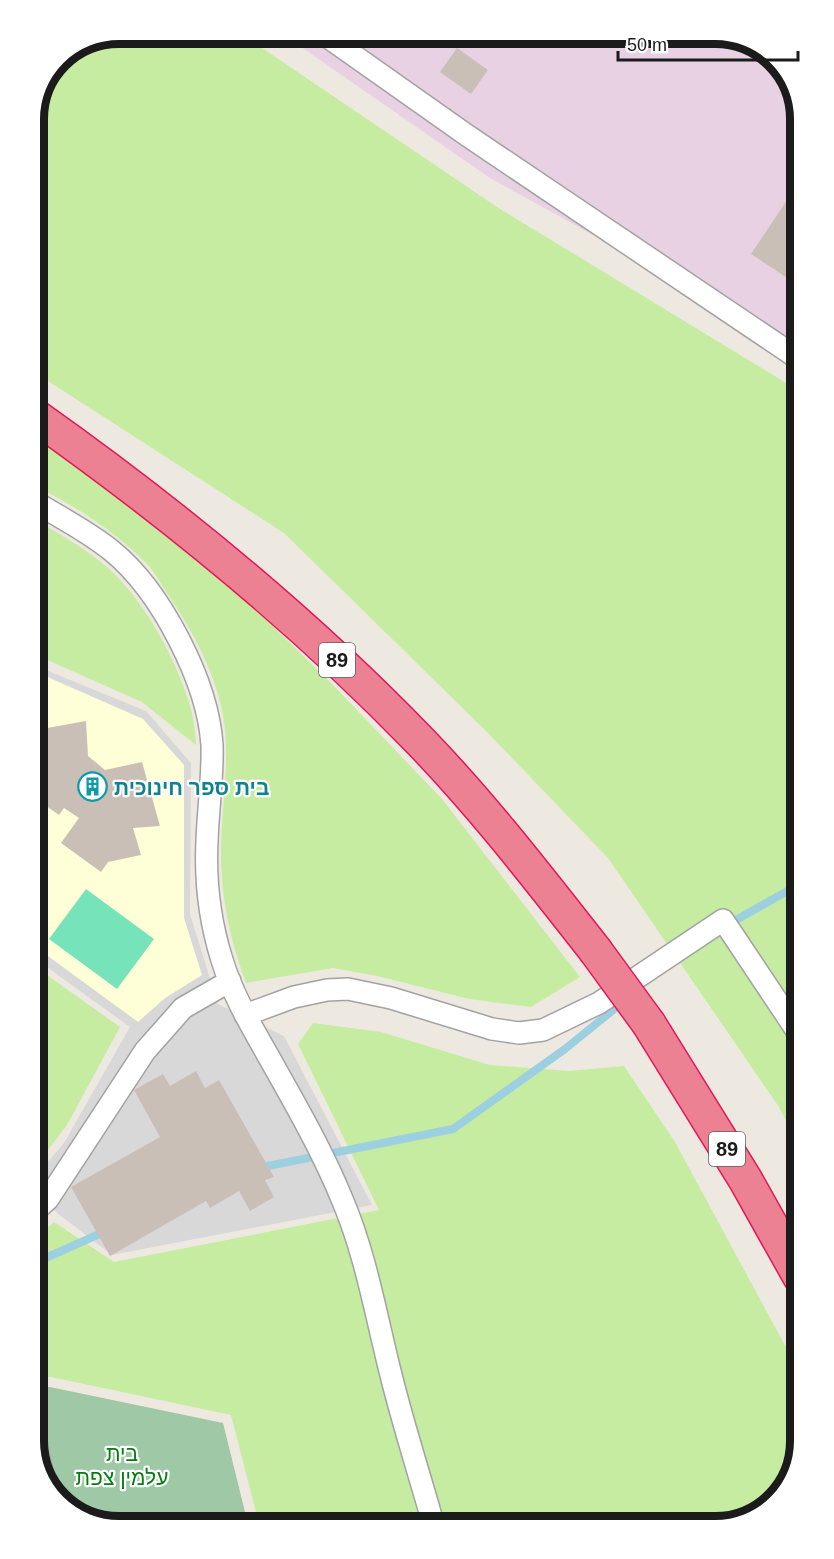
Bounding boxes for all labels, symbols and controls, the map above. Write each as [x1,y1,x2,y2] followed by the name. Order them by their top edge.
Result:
[618,24,798,62] scale bar
[627,35,667,55] text: 50 m
[319,643,355,677] road number: 89
[77,771,109,803] building icon: בית ספר חינוכית
[114,776,269,799] place label: בית ספר חינוכית
[709,1132,745,1166] road number: 89
[76,1442,168,1489] park label: בית עלמין צפת

